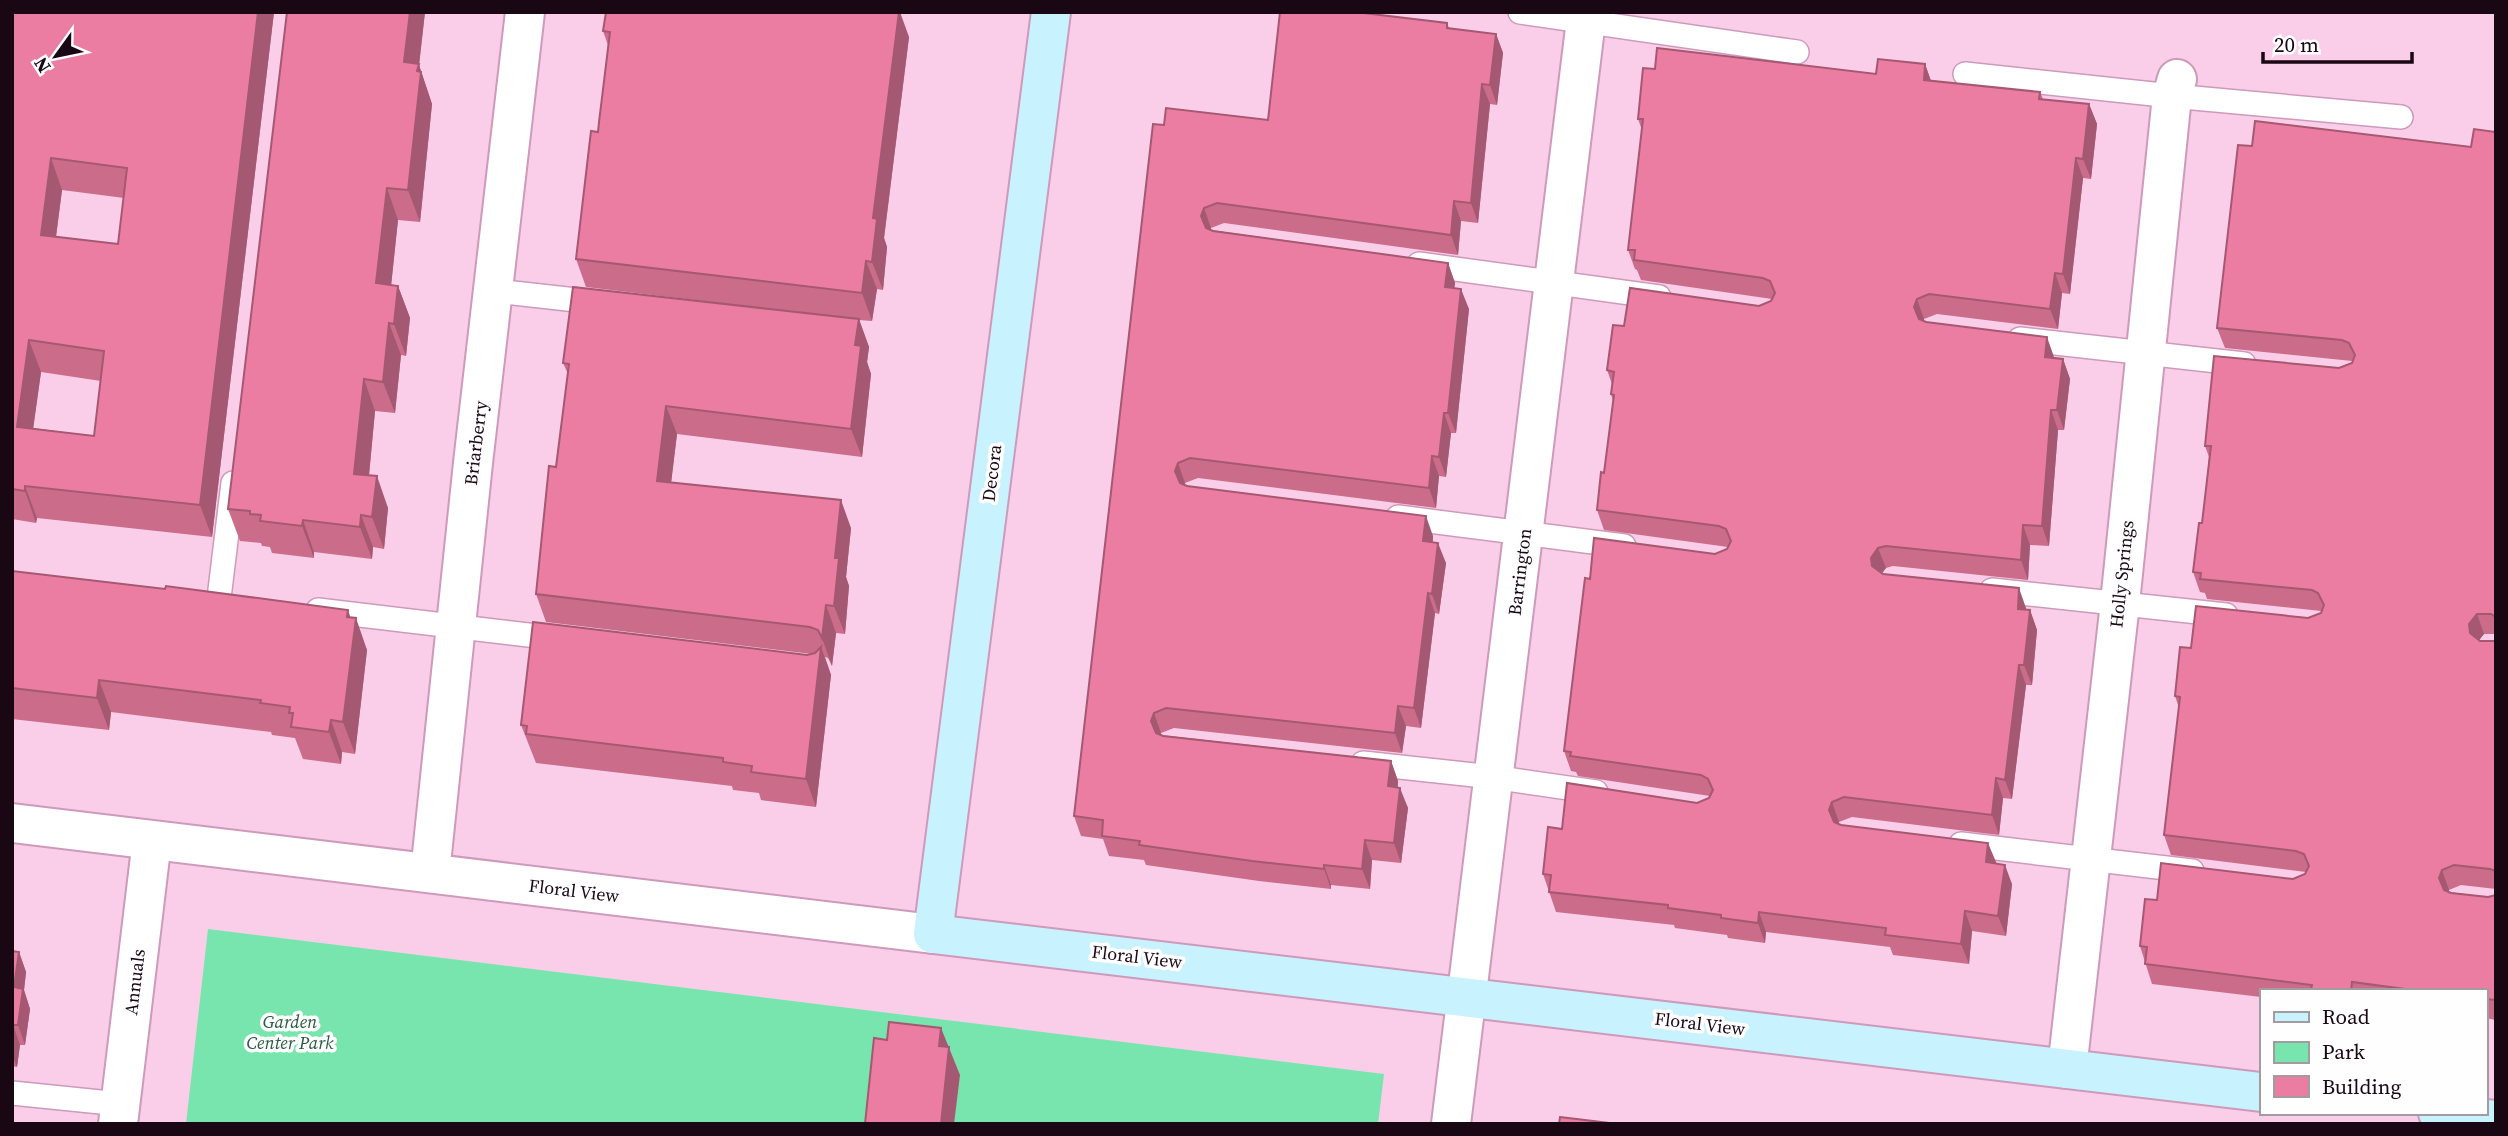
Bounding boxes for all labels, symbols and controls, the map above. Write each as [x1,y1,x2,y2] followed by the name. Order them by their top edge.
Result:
[21,21,91,91] north arrow
[2263,21,2412,65] scale bar
[2274,30,2319,59] text: 20 m
[27,52,56,78] text: N
[458,398,493,487] street label: Briarberry
[976,442,1007,503] street label: Decora
[2103,519,2140,629] street label: Holly Springs
[1502,527,1537,617] street label: Barrington
[527,873,621,908] street label: Floral View
[1090,939,1184,974] street label: Floral View
[118,947,151,1016] street label: Annuals
[2260,989,2487,1115] legend
[2322,1002,2370,1031] text: Road
[1653,1006,1747,1041] street label: Floral View
[246,1009,334,1055] park label: Garden Center Park
[2322,1037,2366,1066] text: Park
[2322,1072,2401,1101] text: Building

